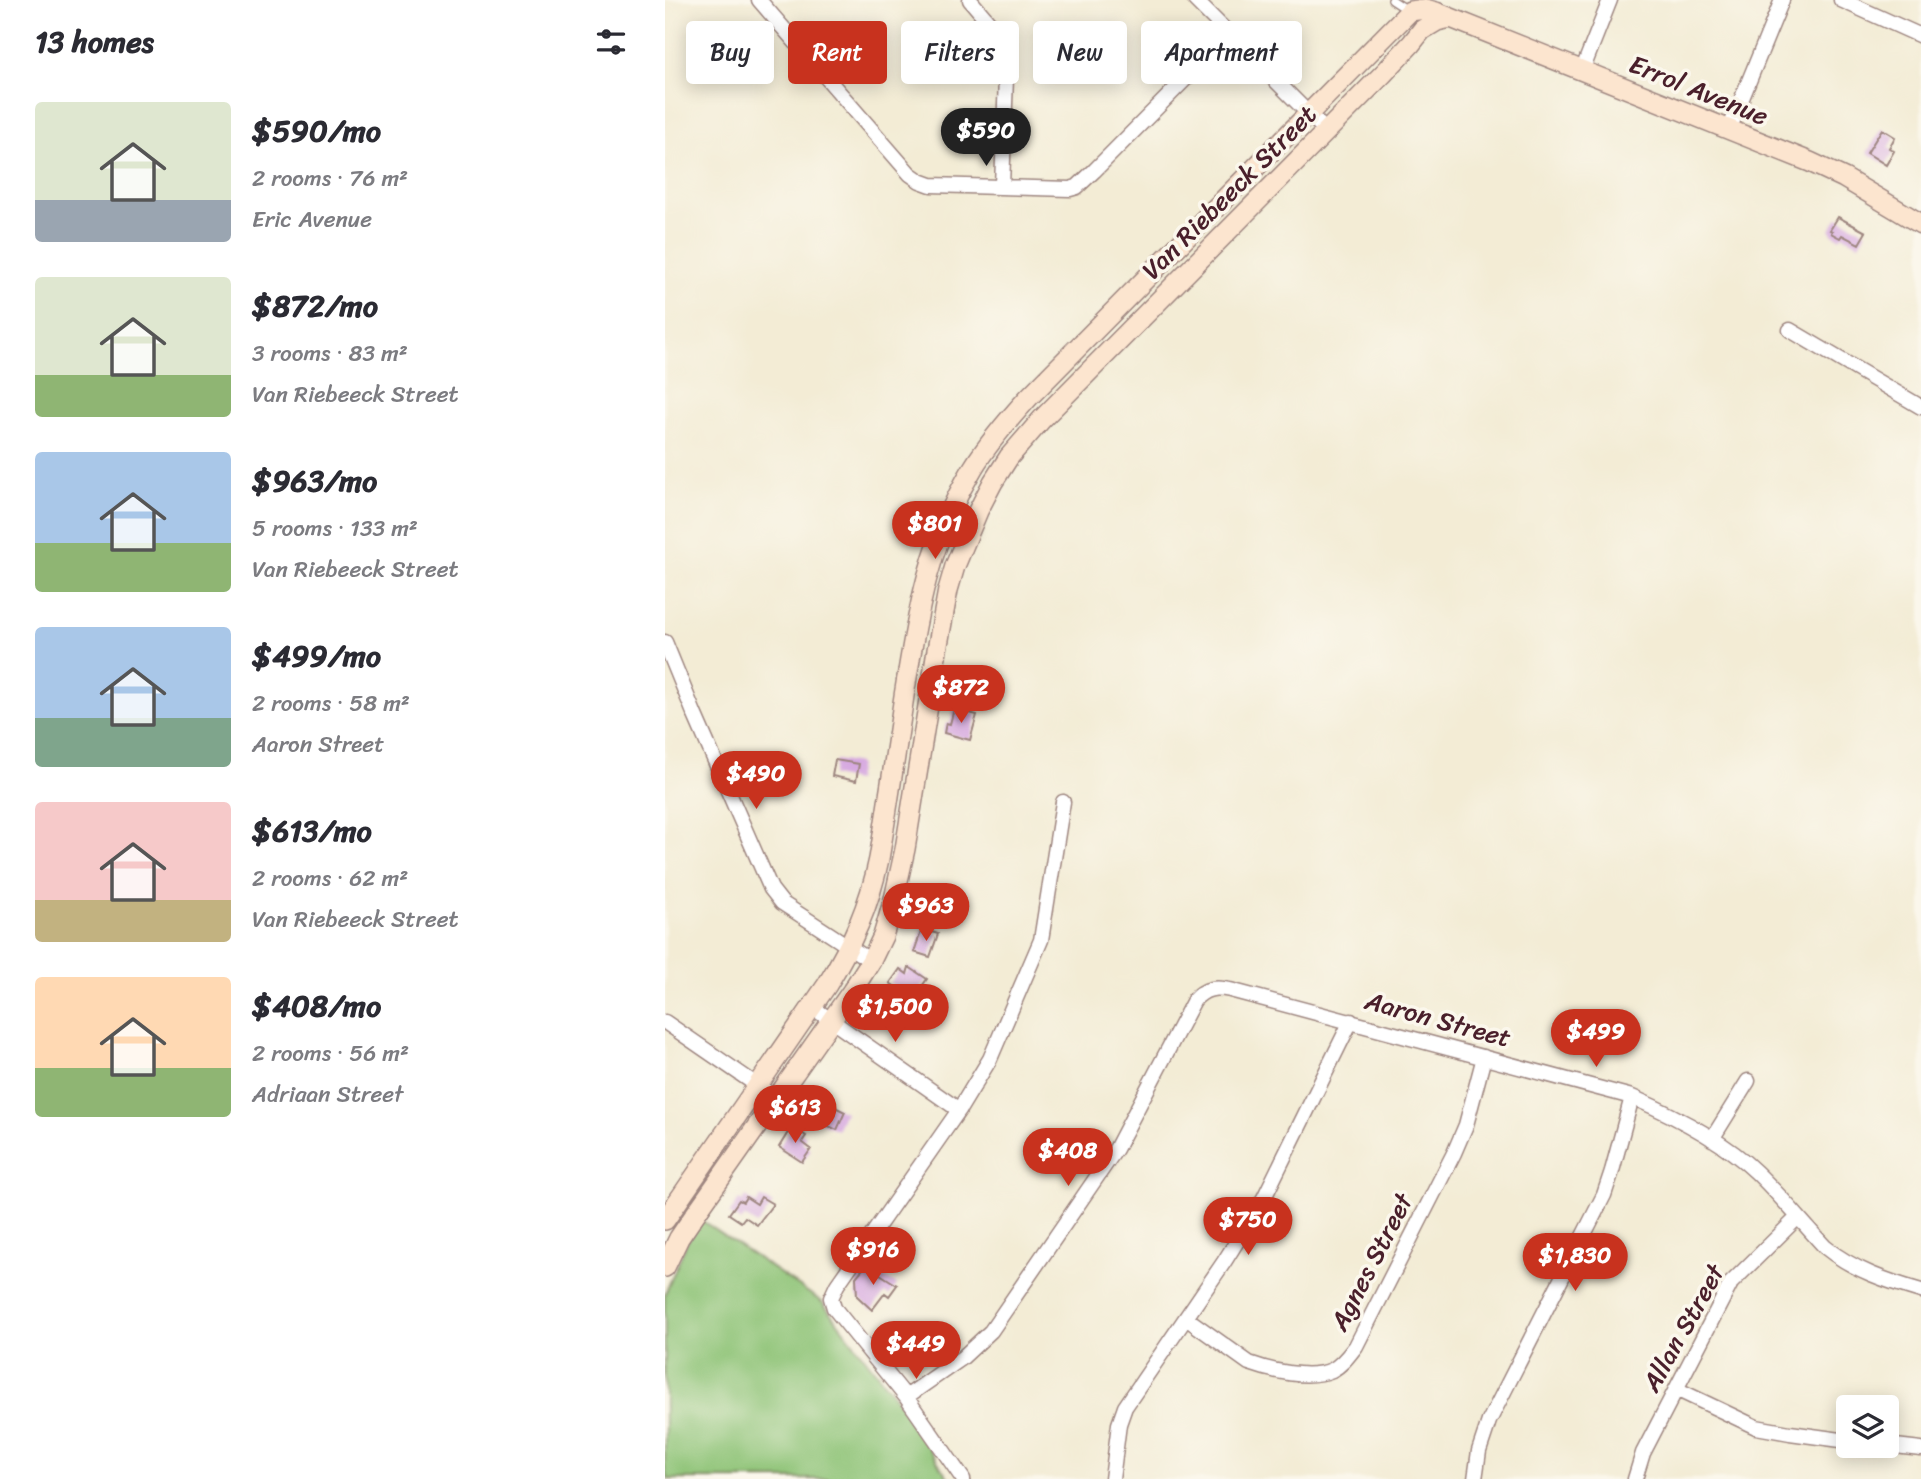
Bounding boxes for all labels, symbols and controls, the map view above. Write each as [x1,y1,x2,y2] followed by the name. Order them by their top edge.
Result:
[35,15,154,69] text: 13 homes
[686,21,774,84] chip: Buy
[788,21,887,84] chip: Rent
[901,21,1019,84] chip: Filters
[1033,21,1127,84] chip: New
[1141,21,1302,84] chip: Apartment
[592,23,630,61] icon: filters
[1622,41,1776,139] street label: Errol Avenue
[1130,93,1328,291] street label: Van Riebeeck Street
[252,104,381,158] text: $590/mo
[945,108,1027,168] pin: $590
[957,110,1015,151] text: $590
[91,130,175,214] icon: home
[252,158,408,199] text: 2 rooms · 76 m²
[252,199,372,240] text: Eric Avenue
[252,279,378,333] text: $872/mo
[91,305,175,389] icon: home
[252,333,408,374] text: 3 rooms · 83 m²
[252,374,459,415] text: Van Riebeeck Street
[252,454,377,508] text: $963/mo
[91,480,175,564] icon: home
[894,502,976,561] pin: $801
[908,503,962,544] text: $801
[252,508,418,549] text: 5 rooms · 133 m²
[252,549,459,590] text: Van Riebeeck Street
[252,629,381,683] text: $499/mo
[91,655,175,739] icon: home
[920,666,1002,725] pin: $872
[933,667,989,708] text: $872
[252,683,410,724] text: 2 rooms · 58 m²
[252,724,384,765] text: Aaron Street
[715,752,797,811] pin: $490
[727,753,785,794] text: $490
[252,804,372,858] text: $613/mo
[91,830,175,914] icon: home
[252,858,408,899] text: 2 rooms · 62 m²
[885,884,967,943] pin: $963
[898,885,954,926] text: $963
[252,899,459,940] text: Van Riebeeck Street
[1359,977,1516,1061] street label: Aaron Street
[252,979,381,1033] text: $408/mo
[838,984,952,1044] pin: $1,500
[858,986,932,1027] text: $1,500
[91,1005,175,1089] icon: home
[1555,1010,1637,1069] pin: $499
[1567,1011,1625,1052] text: $499
[252,1033,409,1074] text: 2 rooms · 56 m²
[252,1074,403,1115] text: Adriaan Street
[754,1086,836,1145] pin: $613
[769,1087,821,1128] text: $613
[1027,1128,1109,1188] pin: $408
[1039,1130,1097,1171] text: $408
[1316,1184,1426,1340] street label: Agnes Street
[1207,1198,1289,1257] pin: $750
[1219,1199,1277,1240] text: $750
[832,1228,914,1287] pin: $916
[847,1229,899,1270] text: $916
[1518,1234,1632,1293] pin: $1,830
[1539,1235,1611,1276] text: $1,830
[1628,1254,1738,1401] street label: Allan Street
[875,1322,957,1381] pin: $449
[887,1323,945,1364] text: $449
[1836,1395,1899,1458] map controls
[1836,1395,1899,1458] button: layers

